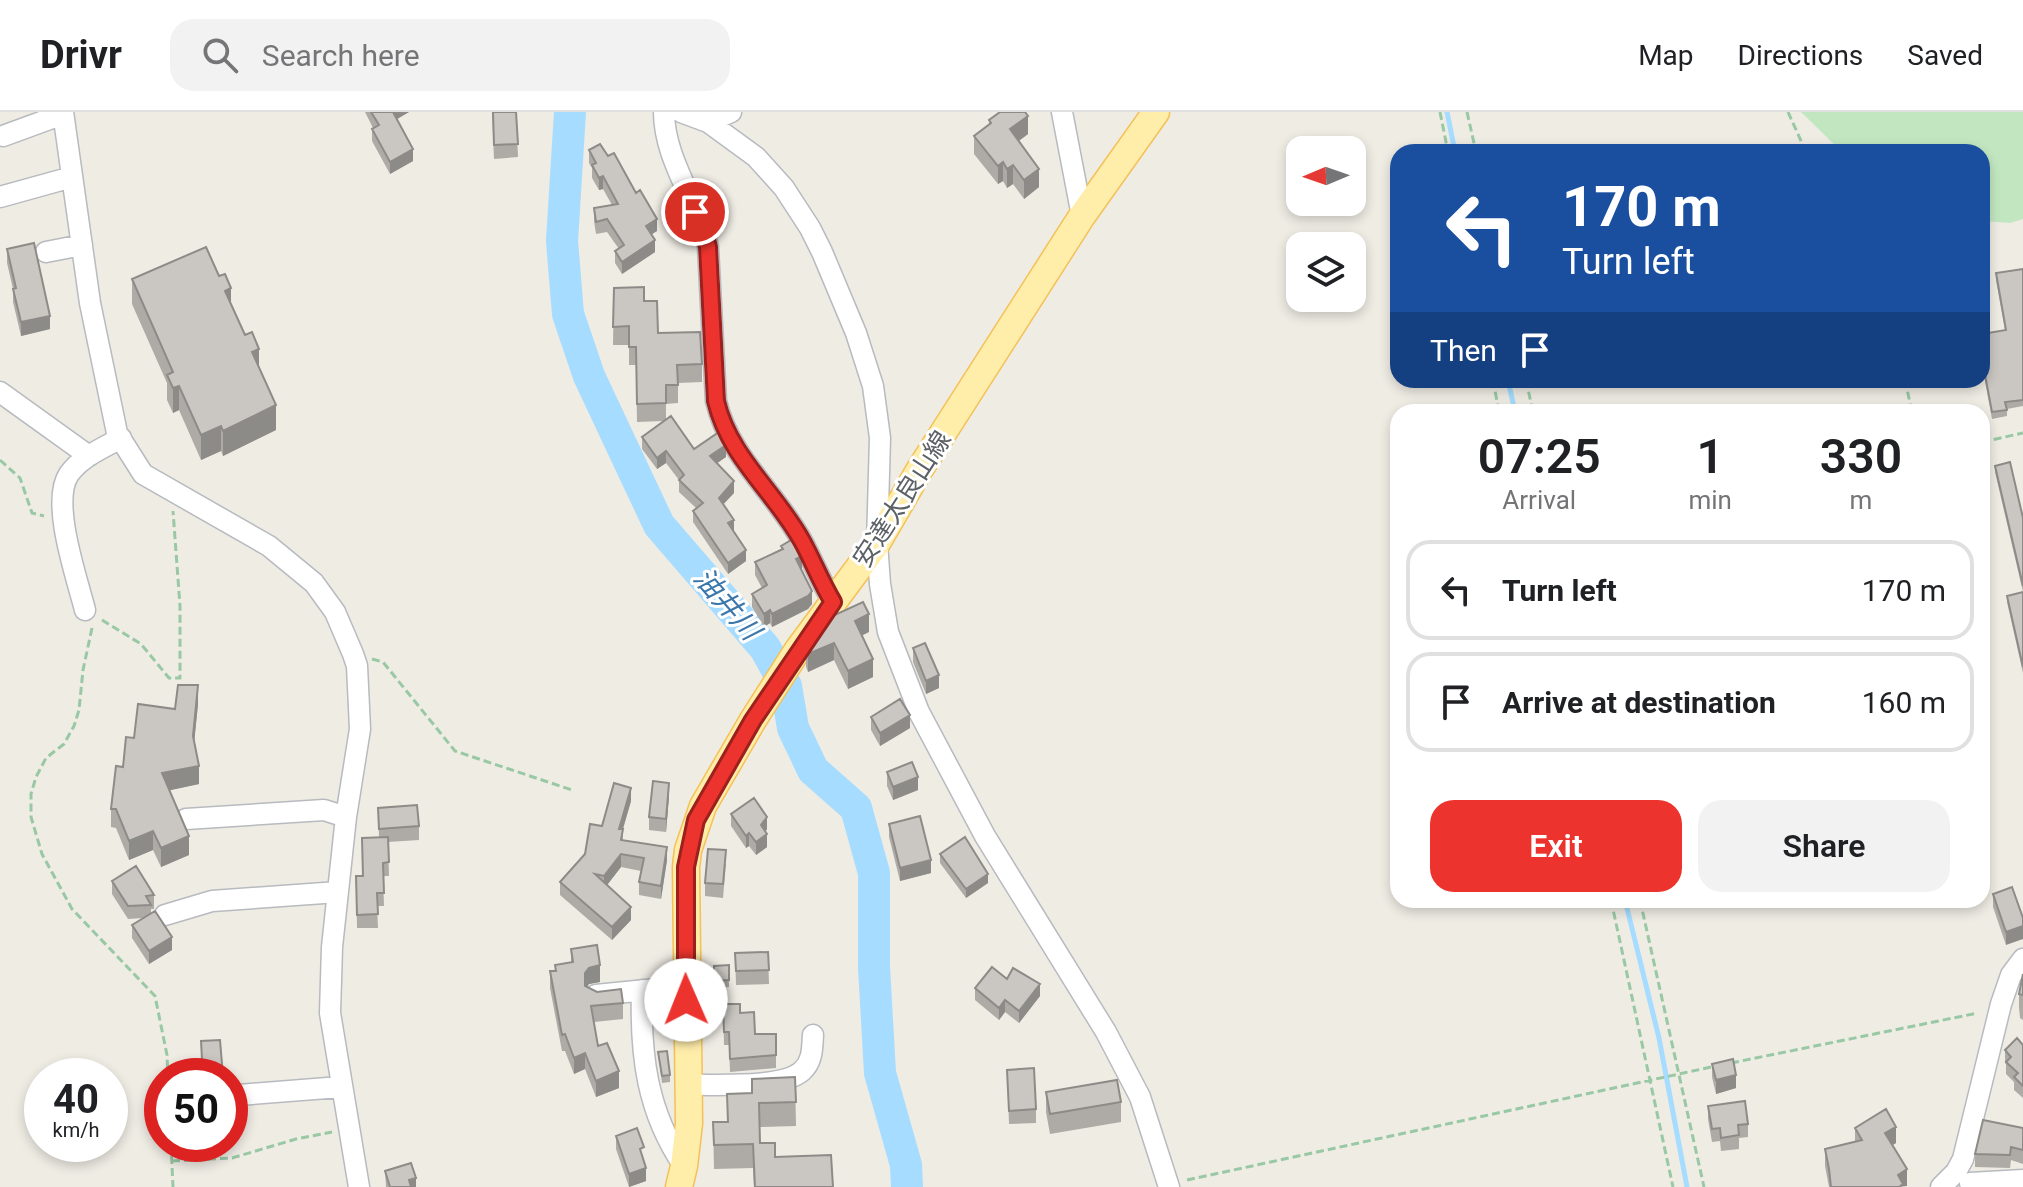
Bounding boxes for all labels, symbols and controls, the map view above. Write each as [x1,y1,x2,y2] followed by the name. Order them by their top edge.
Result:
[170,19,730,91] search box
[40,33,122,77] text: Drivr
[198,33,242,77] icon: search
[262,38,420,73] text: Search here
[1638,39,1694,72] text: Map
[1738,39,1863,72] text: Directions
[1907,39,1983,72] text: Saved
[1286,136,1366,216] north arrow
[1286,136,1366,312] map controls
[1562,174,1721,240] text: 170 m
[1430,176,1534,280] icon: left
[661,178,729,246] pin
[673,190,717,234] icon: arrive
[1286,232,1366,312] button: layers
[1562,241,1695,283] text: Turn left
[1513,328,1557,372] icon: arrive
[1430,333,1497,368] text: Then
[847,425,957,573] street label: 安達太良山線
[1478,428,1601,485] text: 07:25
[1697,428,1724,485] text: 1
[1820,428,1902,485] text: 330
[1502,485,1576,515] text: Arrival
[1688,485,1732,515] text: min
[1850,485,1872,515] text: m
[687,561,769,649] water label: 油井川
[1434,568,1478,612] icon: left
[1502,573,1617,608] text: Turn left
[1862,573,1946,608] text: 170 m
[1434,680,1478,724] icon: arrive
[1502,685,1776,720] text: Arrive at destination
[1862,685,1946,720] text: 160 m
[1430,800,1682,892] button: Exit
[1698,800,1950,892] button: Share
[644,958,728,1042] position arrow
[144,1058,248,1162] speed limit sign: 50
[53,1076,99,1123] text: 40
[53,1118,99,1142] text: km/h

